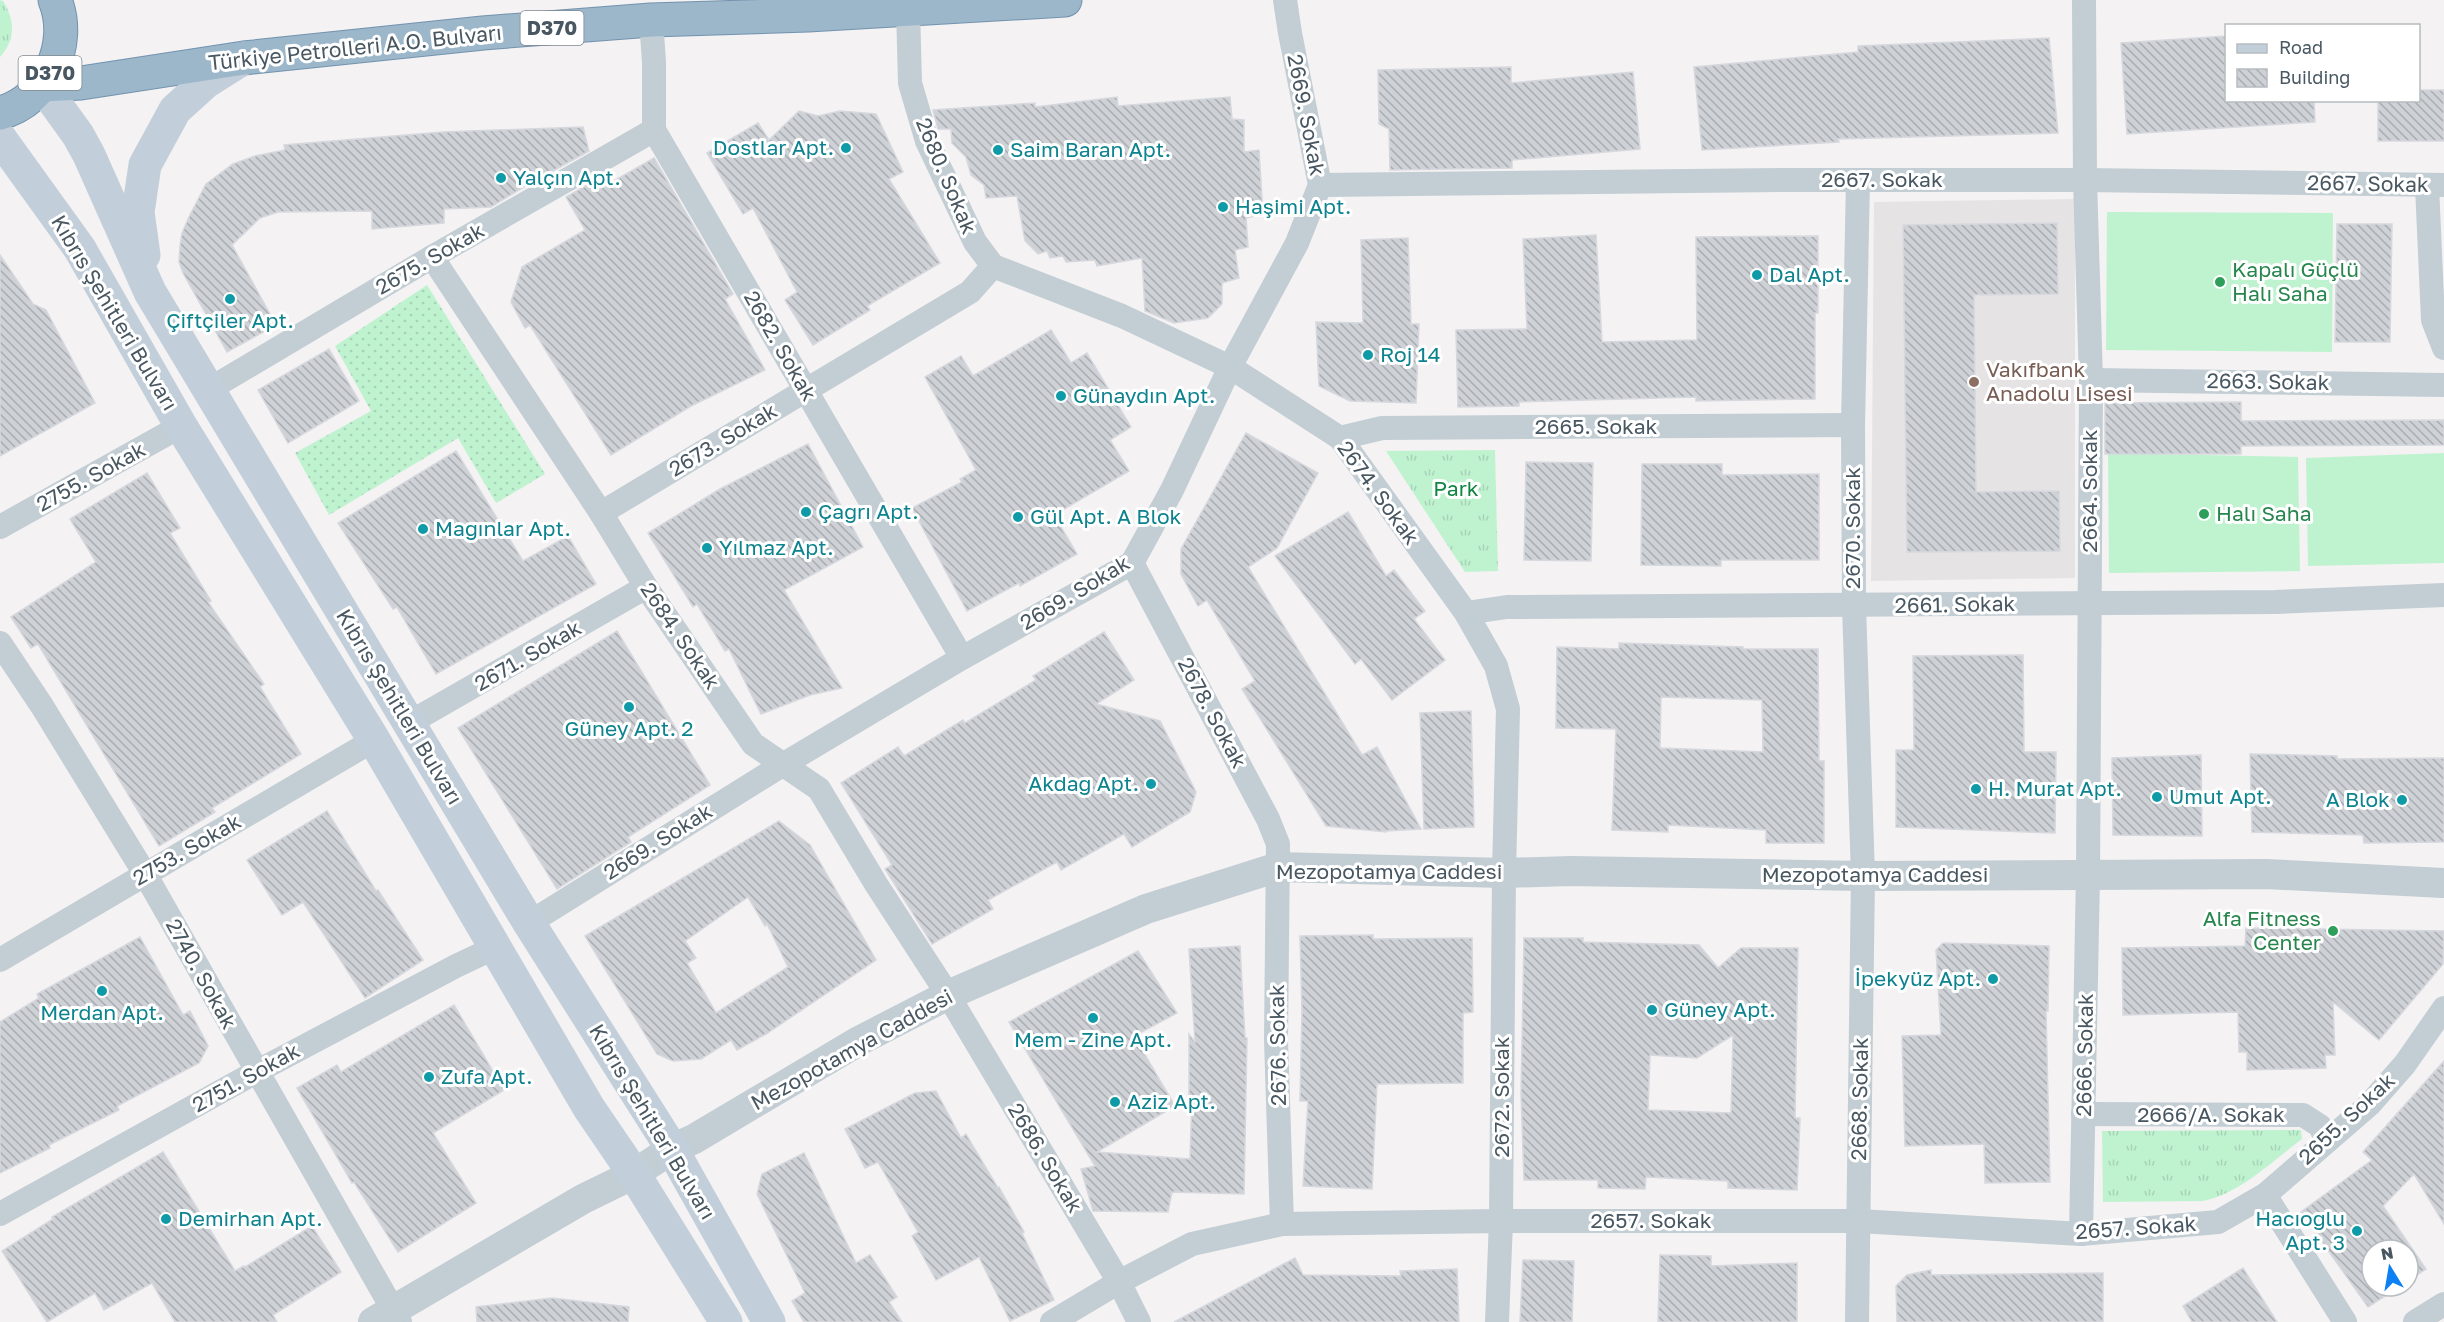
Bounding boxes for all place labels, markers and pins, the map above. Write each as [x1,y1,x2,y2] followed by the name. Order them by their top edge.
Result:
[713,134,834,160] place label: Dostlar Apt.
[1010,136,1171,162] place label: Saim Baran Apt.
[839,141,853,155] marker: Dostlar Apt.
[991,143,1005,157] marker: Saim Baran Apt.
[513,164,621,190] place label: Yalçın Apt.
[494,171,508,185] marker: Yalçın Apt.
[1235,193,1351,219] place label: Haşimi Apt.
[1216,200,1230,214] marker: Haşimi Apt.
[2232,256,2359,306] place label: Kapalı Güçlü Halı Saha
[1769,261,1850,287] place label: Dal Apt.
[1750,268,1764,282] marker: Dal Apt.
[2213,275,2227,289] marker: Kapalı Güçlü Halı Saha
[223,292,237,306] marker: Çiftçiler Apt.
[166,307,294,333] place label: Çiftçiler Apt.
[1380,341,1441,367] place label: Roj 14
[1361,348,1375,362] marker: Roj 14
[1986,356,2133,406] place label: Vakıfbank Anadolu Lisesi
[1967,375,1981,389] marker: Vakıfbank Anadolu Lisesi
[1073,382,1215,408] place label: Günaydın Apt.
[1054,389,1068,403] marker: Günaydın Apt.
[818,498,918,524] place label: Çağrı Apt.
[2216,500,2312,526] place label: Halı Saha
[1030,503,1182,529] place label: Gül Apt. A Blok
[799,505,813,519] marker: Çağrı Apt.
[2197,507,2211,521] marker: Halı Saha
[1011,510,1025,524] marker: Gül Apt. A Blok
[435,515,571,541] place label: Mağınlar Apt.
[416,522,430,536] marker: Mağınlar Apt.
[719,534,834,560] place label: Yılmaz Apt.
[700,541,714,555] marker: Yılmaz Apt.
[622,700,636,714] marker: Güney Apt. 2
[565,715,693,741] place label: Güney Apt. 2
[1028,770,1139,796] place label: Akdağ Apt.
[1988,775,2122,801] place label: H. Murat Apt.
[1144,777,1158,791] marker: Akdağ Apt.
[1969,782,1983,796] marker: H. Murat Apt.
[2169,783,2272,809] place label: Umut Apt.
[2326,786,2390,812] place label: A Blok
[2150,790,2164,804] marker: Umut Apt.
[2395,793,2409,807] marker: A Blok
[2203,905,2321,955] place label: Alfa Fitness Center
[2326,924,2340,938] marker: Alfa Fitness Center
[1854,965,1981,991] place label: İpekyüz Apt.
[1986,972,2000,986] marker: İpekyüz Apt.
[95,984,109,998] marker: Merdan Apt.
[1664,996,1776,1022] place label: Güney Apt.
[40,999,164,1025] place label: Merdan Apt.
[1645,1003,1659,1017] marker: Güney Apt.
[1086,1011,1100,1025] marker: Mem - Zine Apt.
[1014,1026,1172,1052] place label: Mem - Zine Apt.
[441,1063,533,1089] place label: Zufa Apt.
[422,1070,436,1084] marker: Zufa Apt.
[1127,1088,1216,1114] place label: Aziz Apt.
[1108,1095,1122,1109] marker: Aziz Apt.
[178,1205,323,1231] place label: Demirhan Apt.
[2255,1205,2345,1255] place label: Hacıoğlu Apt. 3
[159,1212,173,1226] marker: Demirhan Apt.
[2350,1224,2364,1238] marker: Hacıoğlu Apt. 3

